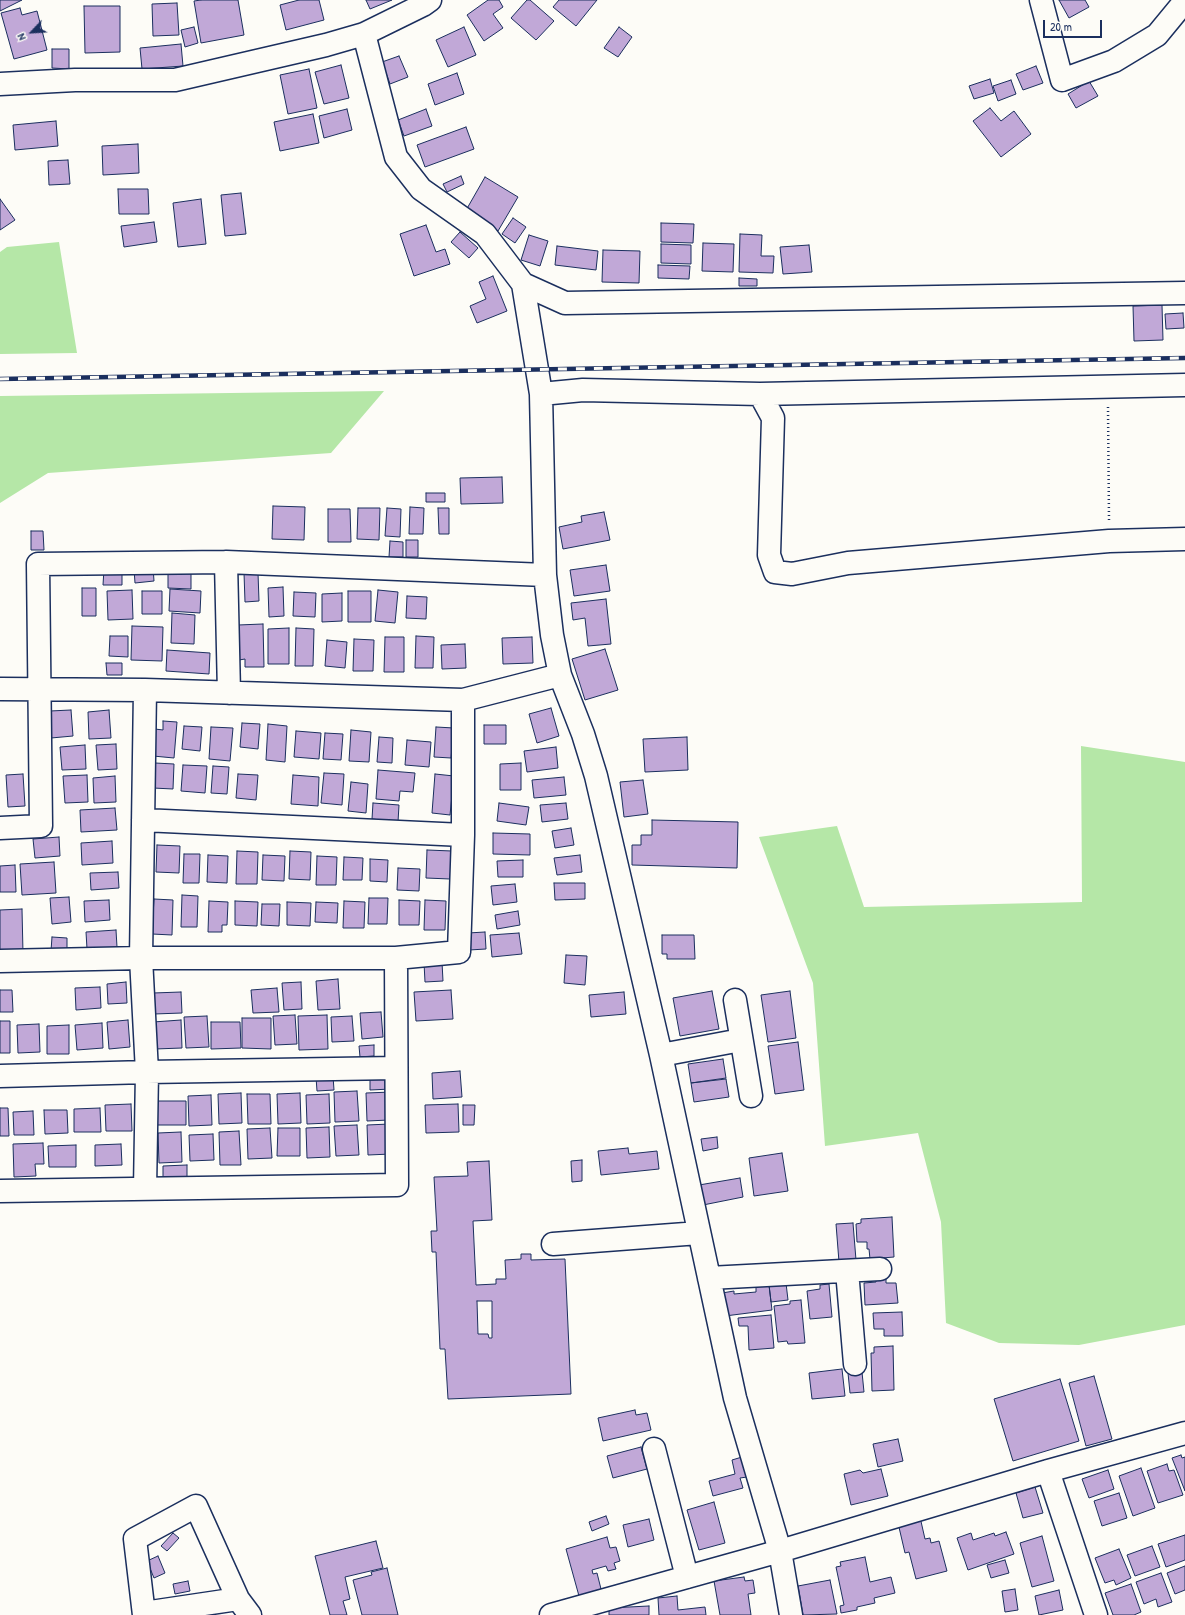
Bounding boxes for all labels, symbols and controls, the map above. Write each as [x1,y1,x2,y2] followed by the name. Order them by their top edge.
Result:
[12,12,52,52] north arrow
[1045,12,1104,38] scale bar
[1050,18,1072,35] text: 20 m
[14,31,29,43] text: N

